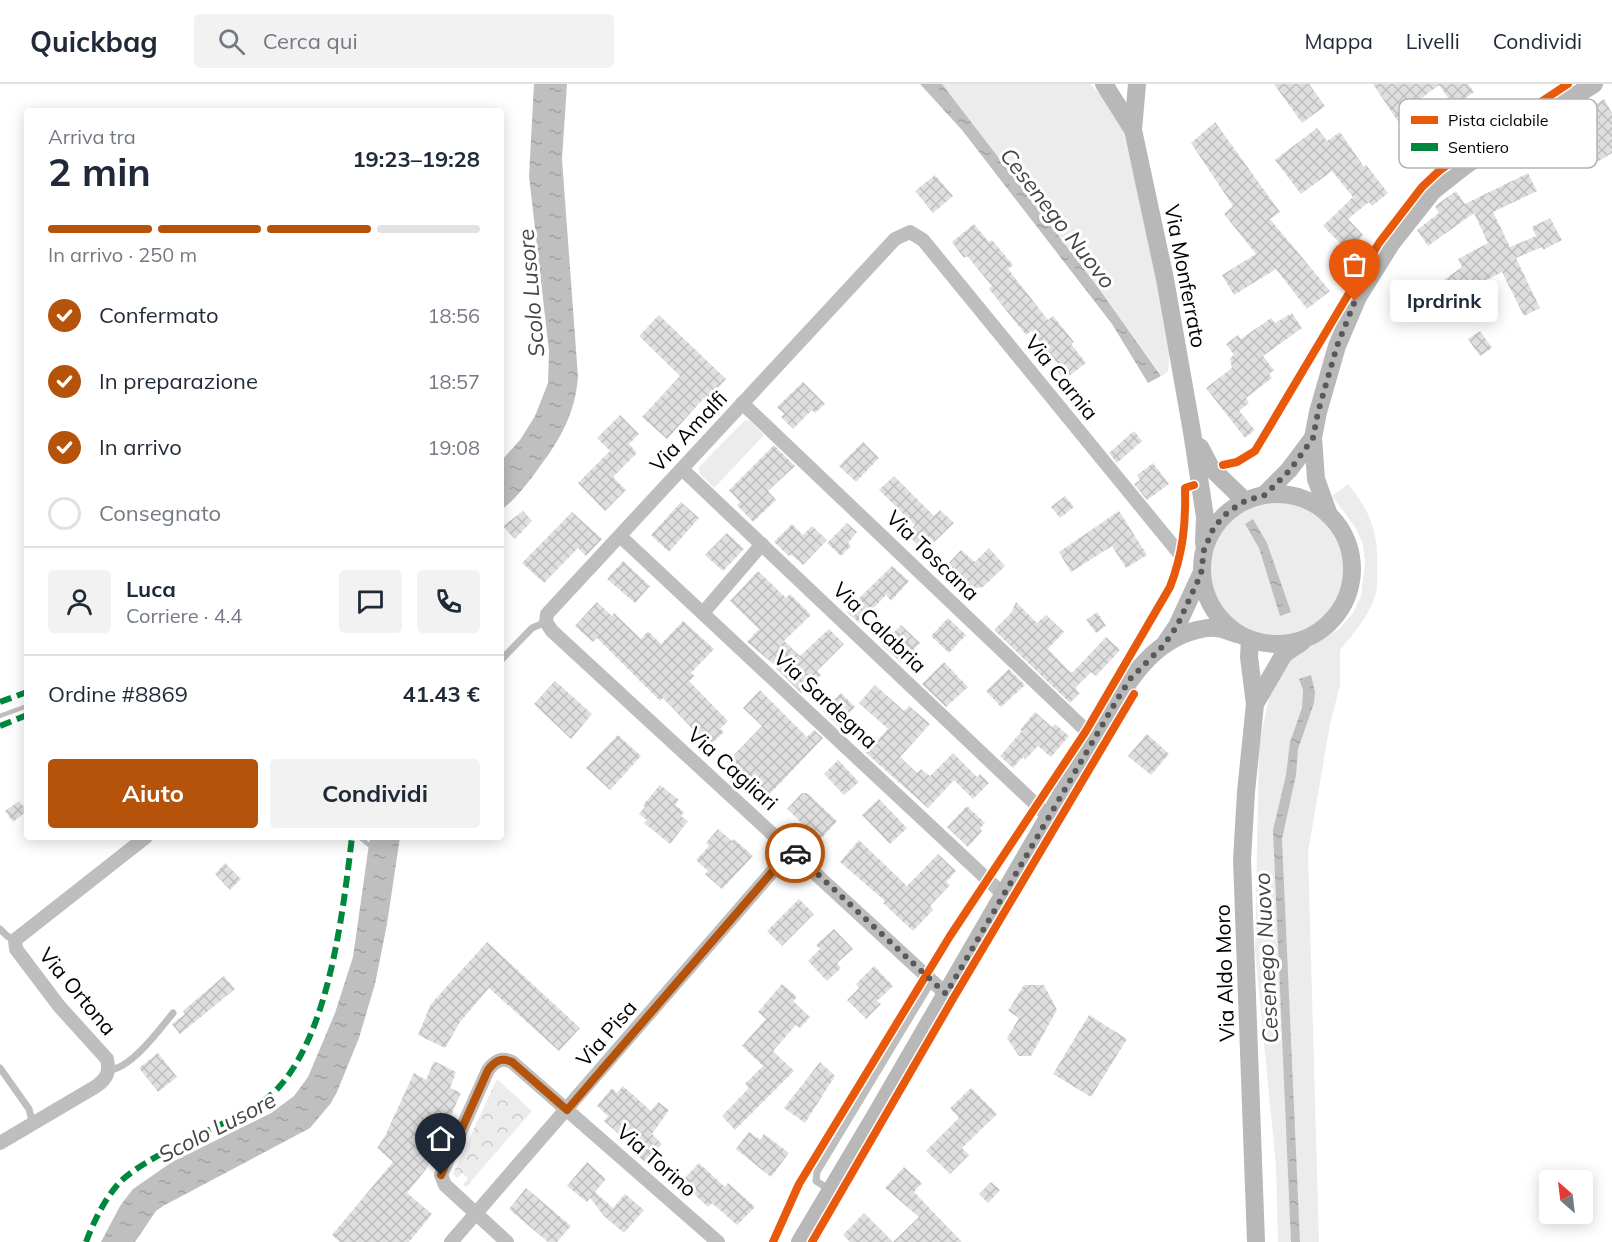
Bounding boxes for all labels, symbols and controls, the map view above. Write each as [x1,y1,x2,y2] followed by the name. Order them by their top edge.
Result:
[194,14,614,68] search box
[30,24,158,59] text: Quickbag
[215,25,248,58] icon: search
[263,27,358,55] text: Cerca qui
[1304,28,1373,54] text: Mappa
[1406,28,1460,54] text: Livelli
[1493,28,1582,54] text: Condividi
[1399,99,1597,168] legend
[1448,110,1548,130] text: Pista ciclabile
[48,124,136,149] text: Arriva tra
[1448,137,1509,157] text: Sentiero
[994,142,1122,294] water label: Cesenego Nuovo
[352,145,480,173] text: 19:23–19:28
[48,147,151,196] text: 2 min
[1159,202,1213,350] street label: Via Monferrato
[511,228,551,358] water label: Scolo Lusore
[1329,239,1380,301] pin
[48,242,197,267] text: In arrivo · 250 m
[1338,248,1371,281] icon: bag
[1391,280,1499,322] callout: Iprdrink
[1407,288,1481,313] text: Iprdrink
[48,299,81,332] icon: check
[99,301,218,329] text: Confermato
[427,303,480,328] text: 18:56
[1020,329,1104,425] street label: Via Carnia
[48,365,81,398] icon: check
[99,367,258,395] text: In preparazione
[427,369,480,394] text: 18:57
[644,385,732,477] street label: Via Amalfi
[48,431,81,464] icon: check
[99,433,182,461] text: In arrivo
[427,435,480,460] text: 19:08
[99,499,221,527] text: Consegnato
[881,504,985,606] street label: Via Toscana
[48,570,111,633] button: person
[339,570,402,633] button: chat
[417,570,480,633] button: phone
[126,575,176,603] text: Luca
[828,576,932,678] street label: Via Calabria
[126,603,242,628] text: Corriere · 4.4
[769,644,883,754] street label: Via Sardegna
[48,680,188,708] text: Ordine #8869
[403,680,480,708] text: 41.43 €
[683,721,783,815] street label: Via Cagliari
[48,759,258,828] button: Aiuto
[270,759,480,828] button: Condividi
[765,823,825,883] courier
[779,837,812,870] icon: car
[1248,872,1284,1044] water label: Cesenego Nuovo
[1209,904,1239,1042] street label: Via Aldo Moro
[34,942,122,1040] street label: Via Ortona
[570,995,642,1071] street label: Via Pisa
[154,1085,281,1169] water label: Scolo Lusore
[415,1113,466,1175] pin
[612,1118,702,1202] street label: Via Torino
[424,1122,457,1155] icon: home
[1539,1170,1593,1224] north arrow
[1539,1170,1593,1224] map controls

